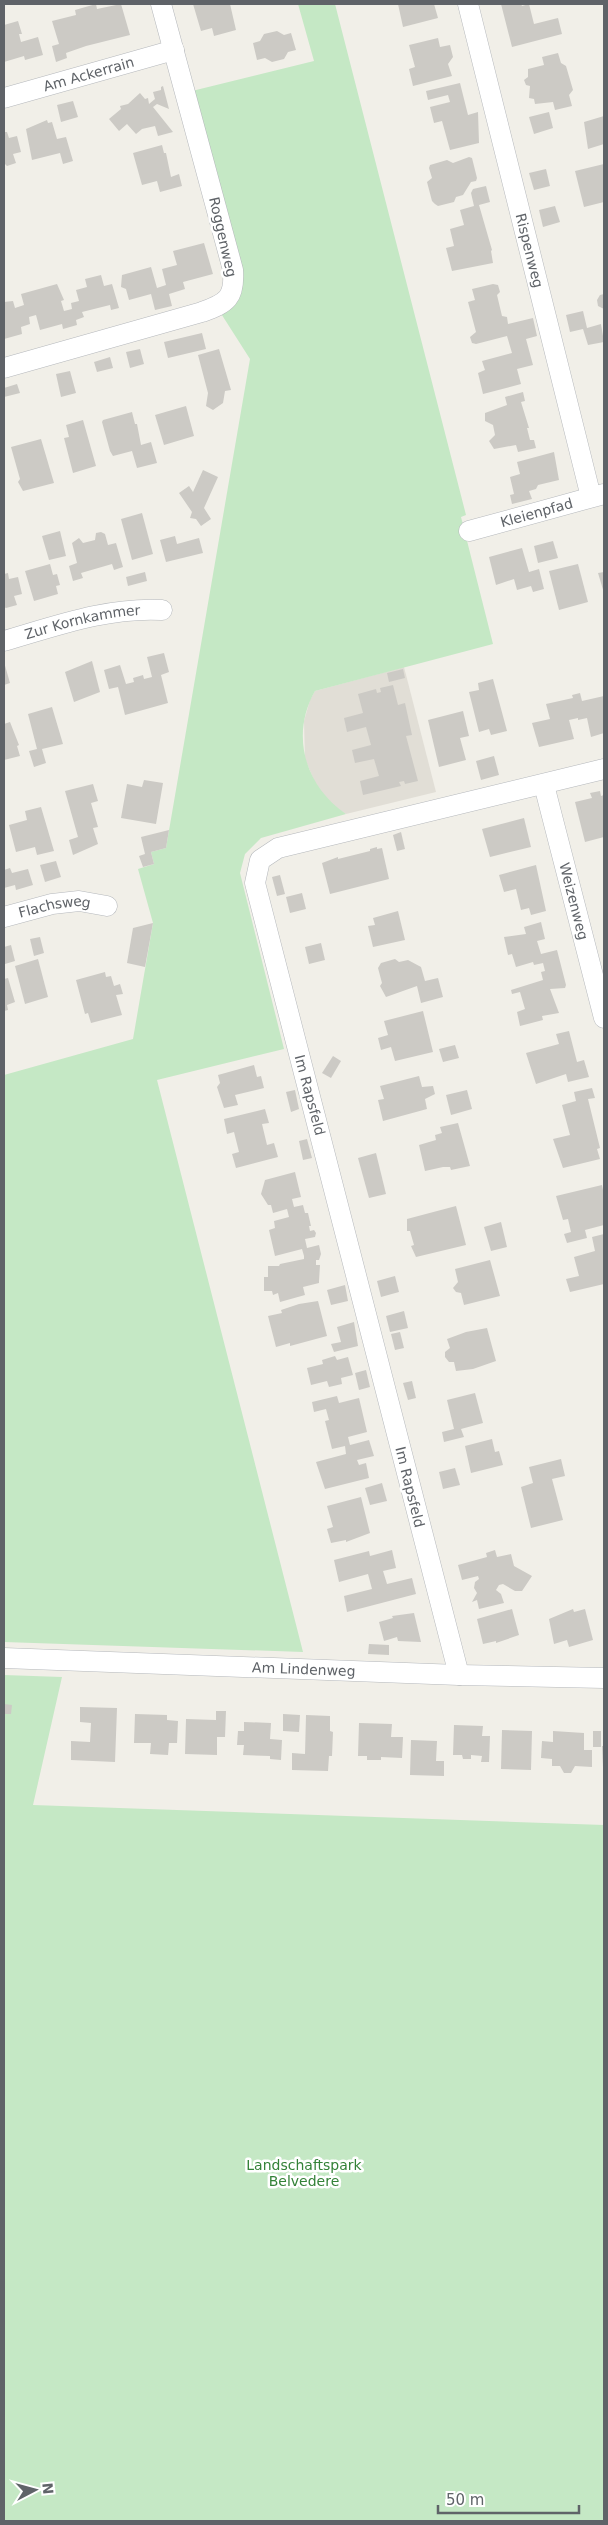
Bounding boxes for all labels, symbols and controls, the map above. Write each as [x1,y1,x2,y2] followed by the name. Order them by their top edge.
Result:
[41,54,136,95] street label: Am Ackerrain
[206,195,240,279] street label: Roggenweg
[512,212,546,289] street label: Rispenweg
[499,495,575,530] street label: Kleienpfad
[23,602,141,642] street label: Zur Kornkammer
[556,861,592,942] street label: Weizenweg
[17,893,92,921] street label: Flachsweg
[292,1053,328,1137] street label: Im Rapsfeld
[392,1445,428,1529] street label: Im Rapsfeld
[252,1659,356,1679] street label: Am Lindenweg
[246,2157,363,2189] park label: Landschaftspark Belvedere
[10,2465,60,2515] north arrow
[39,2482,56,2495] text: N
[438,2482,579,2514] scale bar
[446,2491,484,2509] text: 50 m

